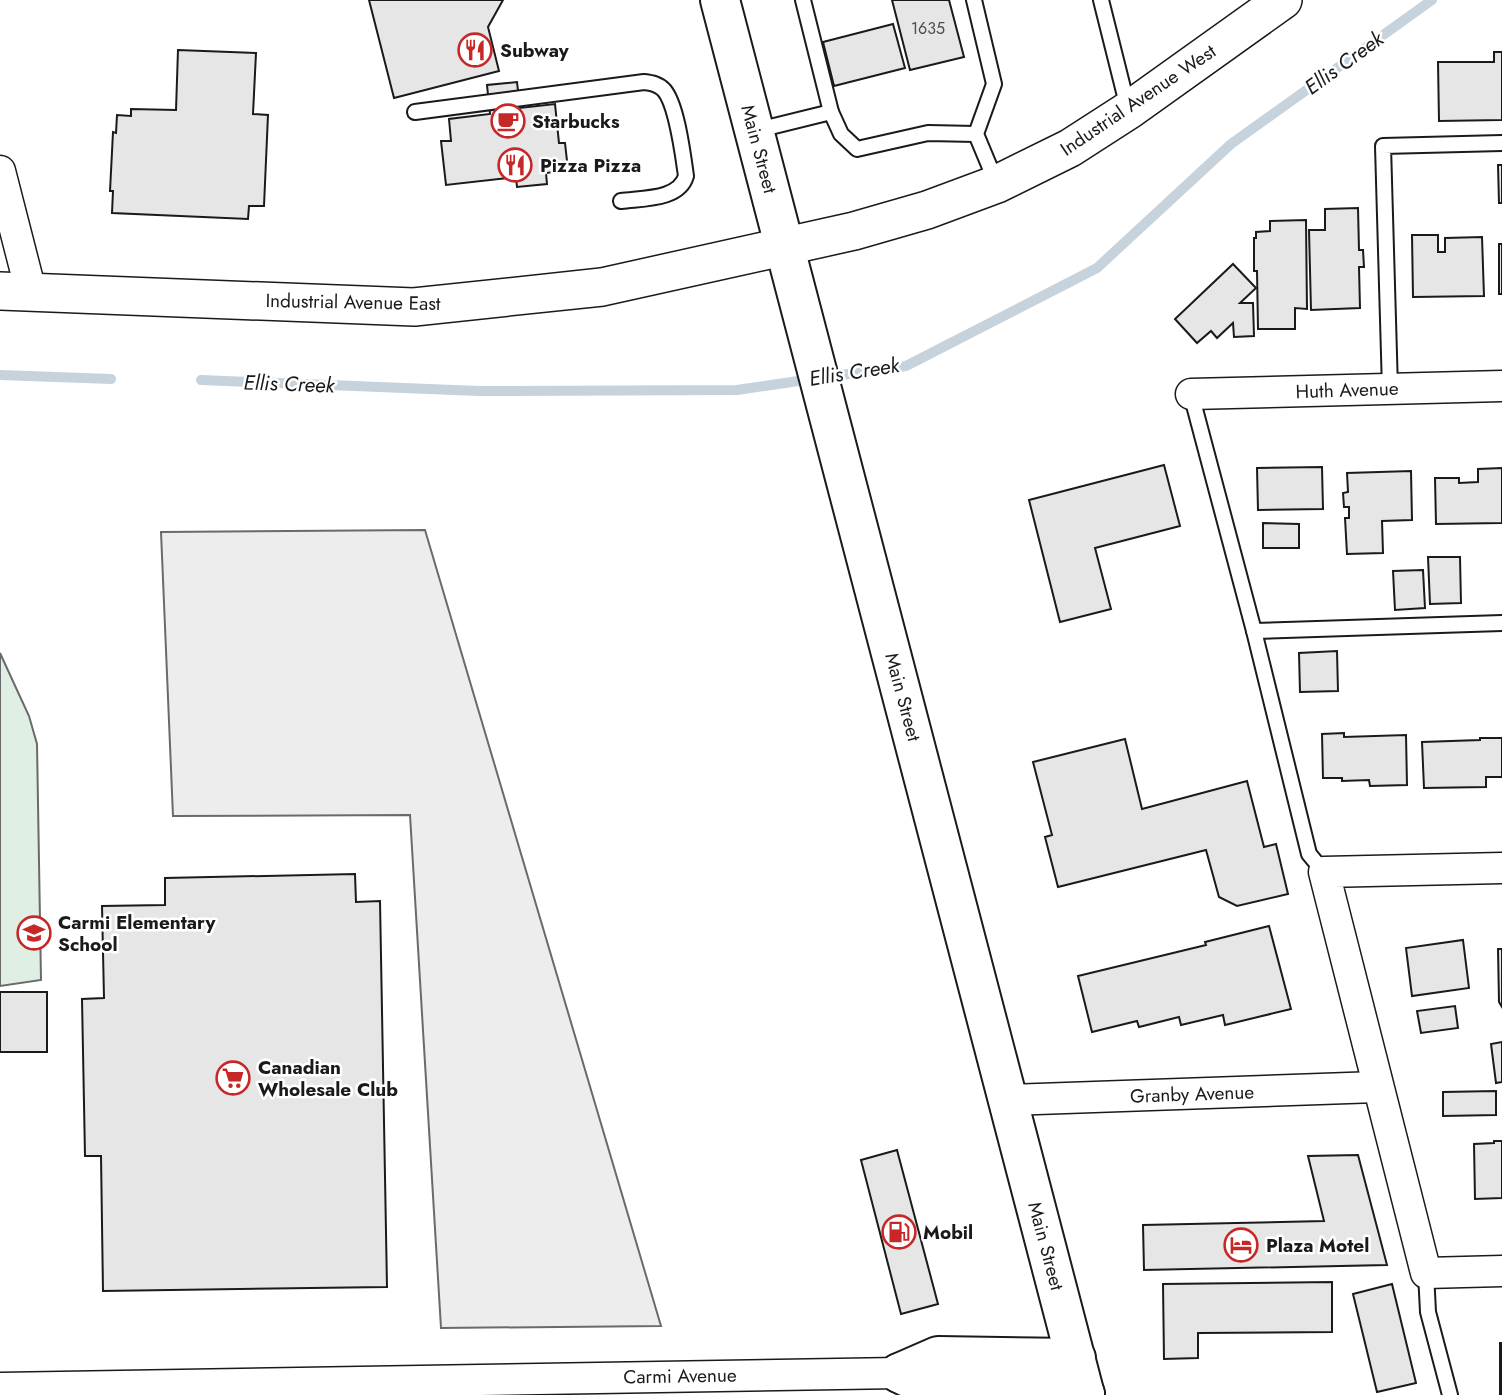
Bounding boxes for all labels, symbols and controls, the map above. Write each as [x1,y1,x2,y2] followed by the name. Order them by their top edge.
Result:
[911,17,945,40] house number: 1635
[1298,24,1390,102] water label: Ellis Creek
[456,31,494,69] restaurant icon: Subway
[500,37,570,64] place label: Subway
[1055,38,1222,162] street label: Industrial Avenue West
[489,102,527,140] cafe icon: Starbucks
[734,102,784,197] street label: Main Street
[532,108,620,135] place label: Starbucks
[496,146,534,184] restaurant icon: Pizza Pizza
[540,152,641,179] place label: Pizza Pizza
[265,287,441,317] street label: Industrial Avenue East
[807,350,902,394] water label: Ellis Creek
[243,367,336,401] water label: Ellis Creek
[1295,375,1399,405] street label: Huth Avenue
[878,650,928,745] street label: Main Street
[58,909,216,958] place label: Carmi Elementary School
[15,914,53,952] school or university icon: Carmi Elementary School
[258,1054,398,1103] place label: Canadian Wholesale Club
[214,1059,252,1097] supermarket icon: Canadian Wholesale Club
[1129,1078,1255,1110] street label: Granby Avenue
[1021,1199,1071,1294] street label: Main Street
[880,1213,918,1251] fuel station icon: Mobil
[923,1219,973,1246] place label: Mobil
[1222,1226,1260,1264] hotel icon: Plaza Motel
[1266,1232,1369,1259] place label: Plaza Motel
[623,1362,737,1390] street label: Carmi Avenue

